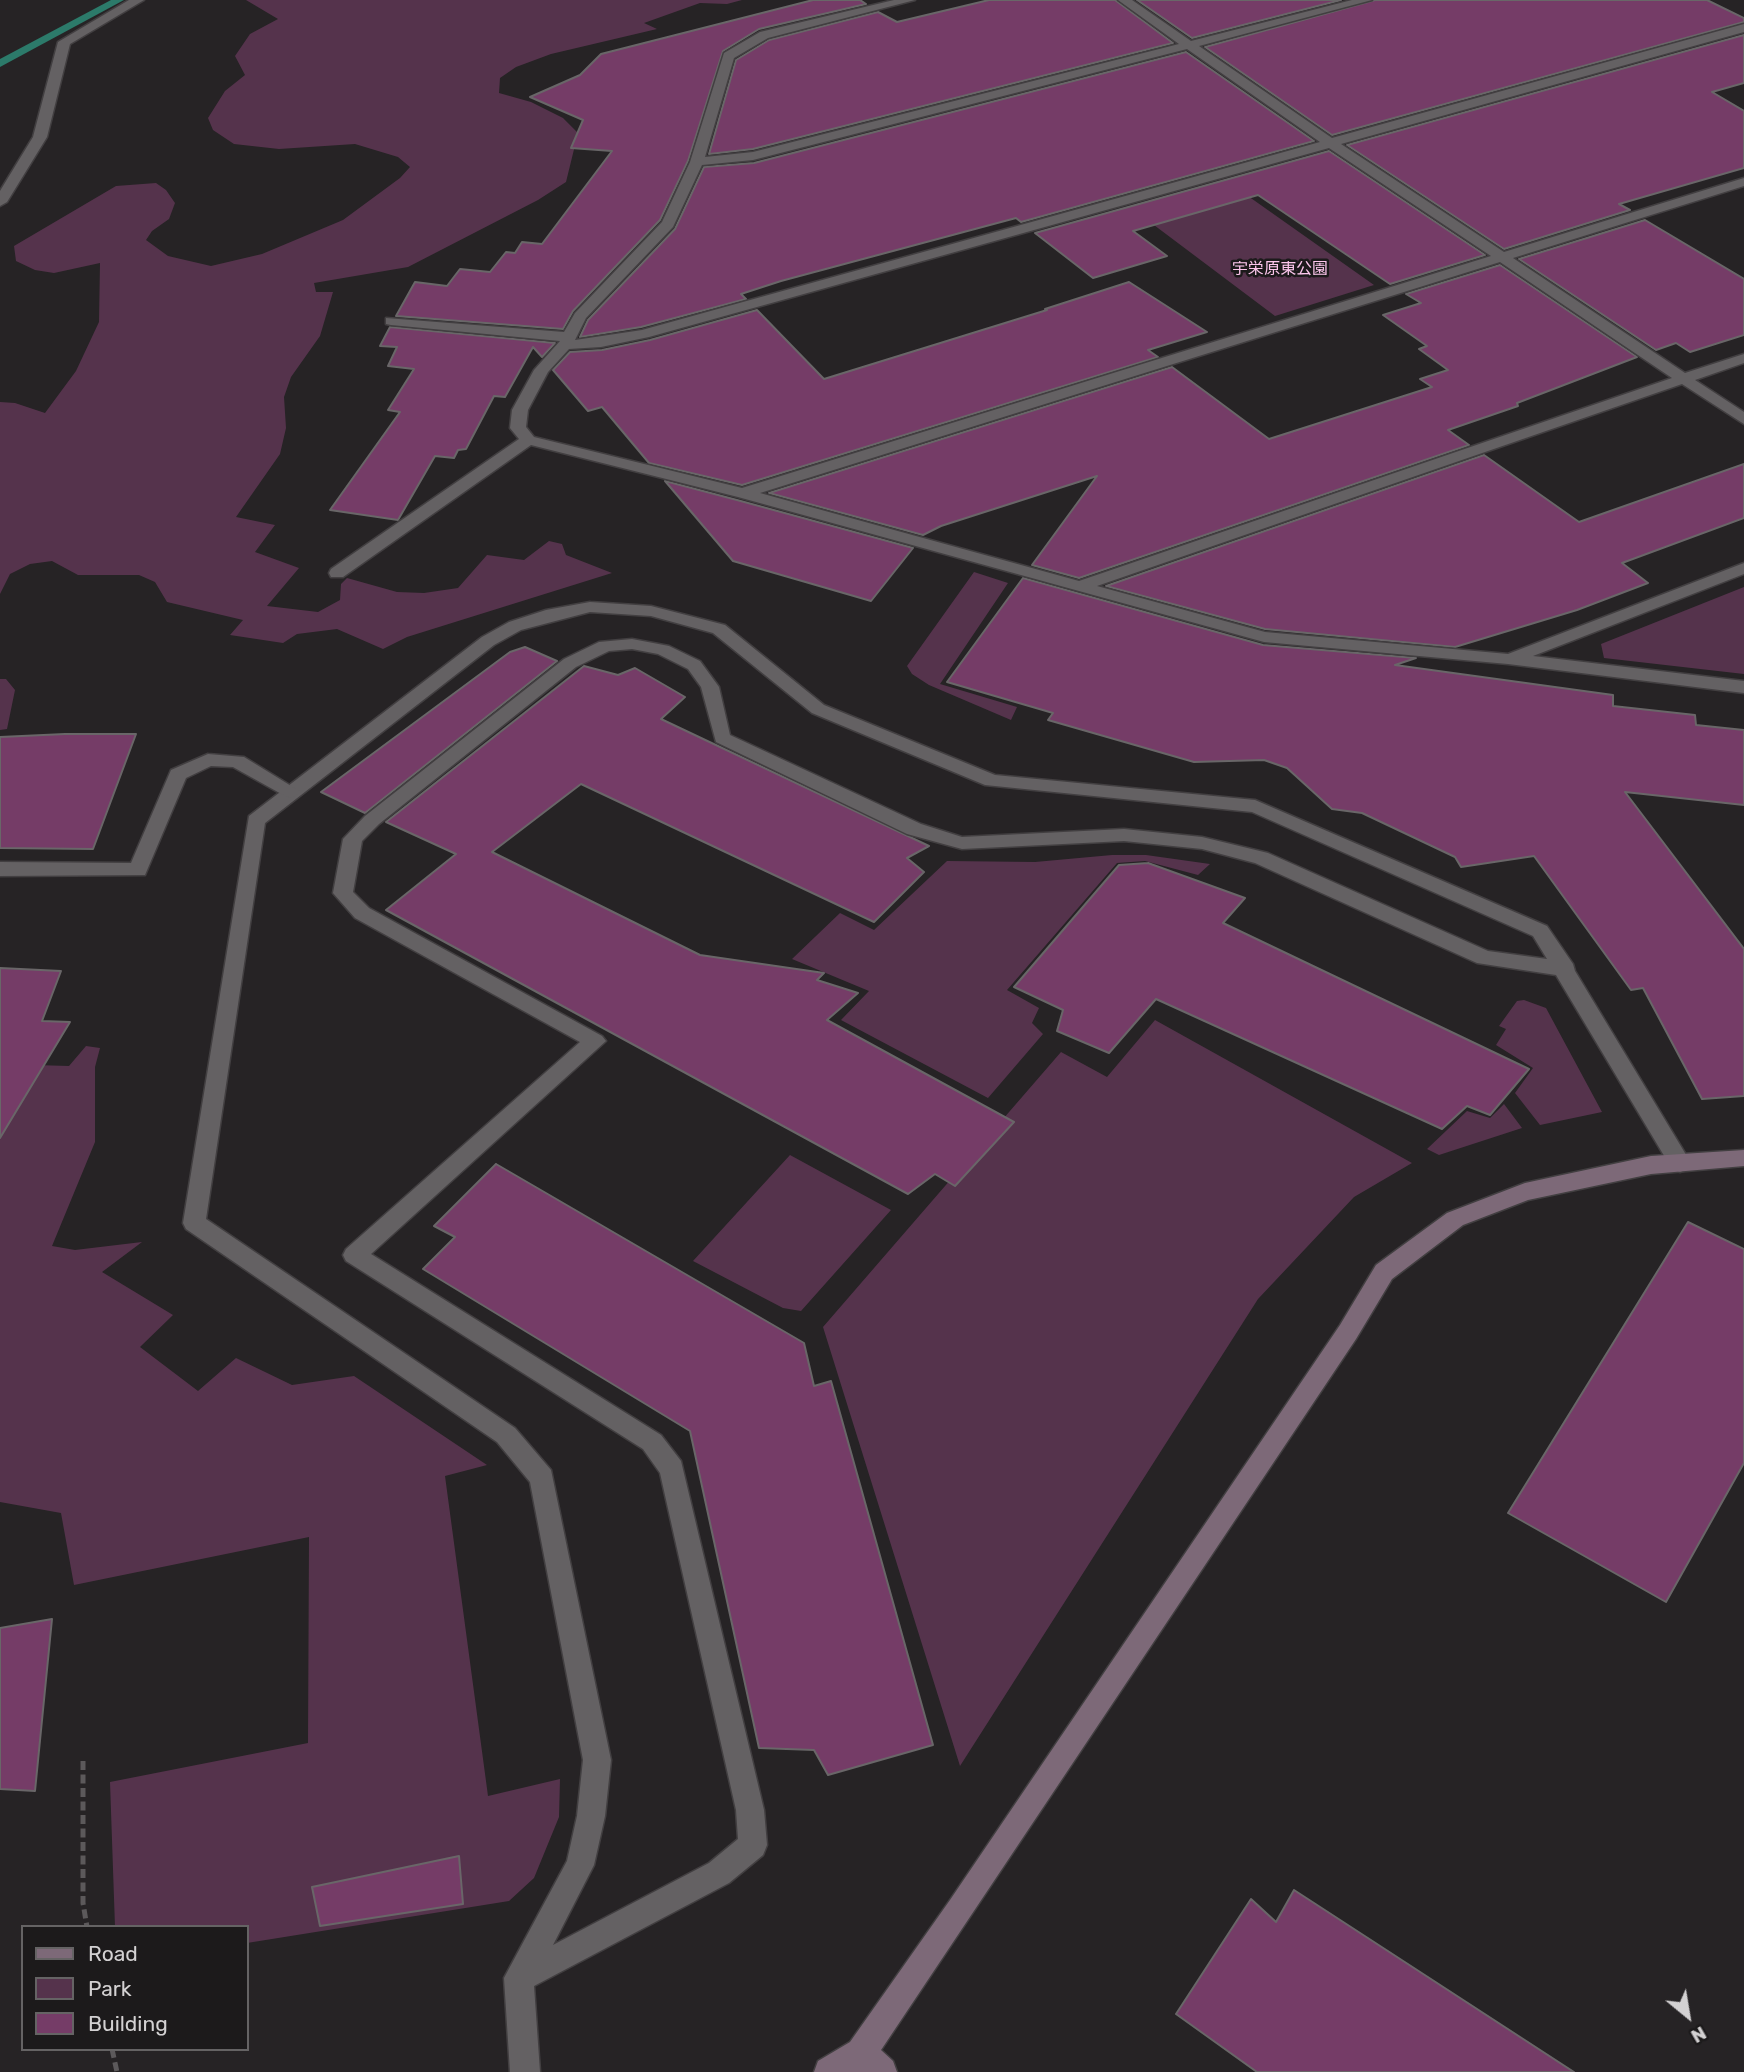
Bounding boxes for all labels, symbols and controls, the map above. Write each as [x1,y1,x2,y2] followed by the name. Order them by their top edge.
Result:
[1232,259,1328,279] park label: 宇栄原東公園
[21,1925,248,2051] legend
[88,1941,138,1966] text: Road
[88,1976,132,2001] text: Park
[1653,1981,1723,2051] north arrow
[88,2011,168,2036] text: Building
[1687,2021,1710,2048] text: N

